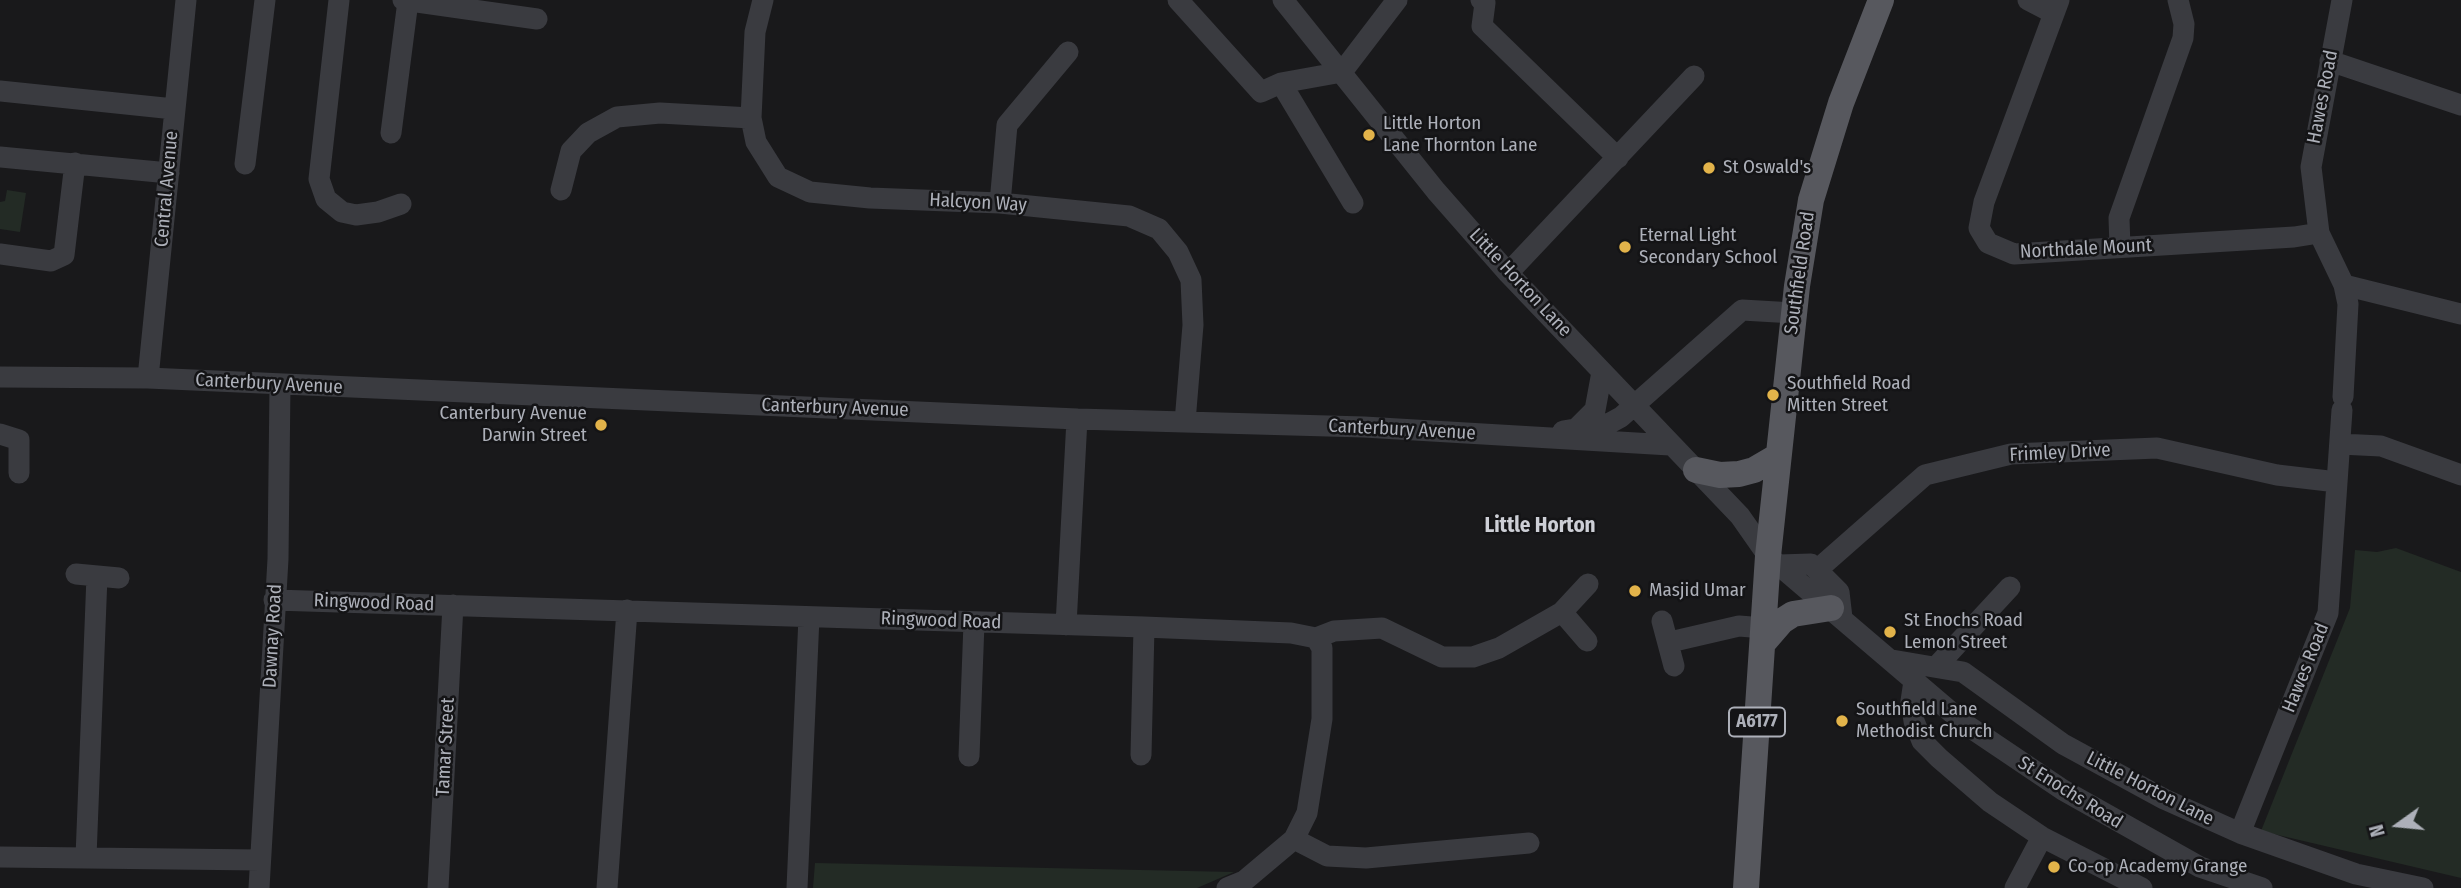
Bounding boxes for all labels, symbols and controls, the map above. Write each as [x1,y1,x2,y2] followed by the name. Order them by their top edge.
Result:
[2303,48,2343,146] street label: Hawes Road
[1383,113,1537,157] place label: Little Horton Lane Thornton Lane
[1361,127,1377,143] marker: Little Horton Lane Thornton Lane
[151,130,183,248] street label: Central Avenue
[1723,157,1811,179] place label: St Oswald's
[1701,160,1717,176] marker: St Oswald's
[929,189,1027,217] street label: Halcyon Way
[1780,210,1820,336] street label: Southfield Road
[1464,224,1576,342] street label: Little Horton Lane
[1639,225,1777,269] place label: Eternal Light Secondary School
[2019,234,2153,264] street label: Northdale Mount
[1617,239,1633,255] marker: Eternal Light Secondary School
[195,369,343,399] street label: Canterbury Avenue
[1787,373,1911,417] place label: Southfield Road Mitten Street
[1765,387,1781,403] marker: Southfield Road Mitten Street
[761,394,909,422] street label: Canterbury Avenue
[440,403,587,447] place label: Canterbury Avenue Darwin Street
[1328,415,1476,445] street label: Canterbury Avenue
[593,417,609,433] marker: Canterbury Avenue Darwin Street
[2009,439,2111,467] street label: Frimley Drive
[1484,513,1596,539] district label: Little Horton
[1649,580,1746,602] place label: Masjid Umar
[1627,583,1643,599] marker: Masjid Umar
[259,584,287,688] street label: Dawnay Road
[313,590,435,616] street label: Ringwood Road
[880,608,1002,634] street label: Ringwood Road
[1904,610,2023,654] place label: St Enochs Road Lemon Street
[2278,620,2334,716] street label: Hawes Road
[1882,624,1898,640] marker: St Enochs Road Lemon Street
[432,697,460,797] street label: Tamar Street
[1856,699,1993,743] place label: Southfield Lane Methodist Church
[1729,708,1785,736] road number: A6177
[1834,713,1850,729] marker: Southfield Lane Methodist Church
[2083,747,2217,831] street label: Little Horton Lane
[2014,752,2126,834] street label: St Enochs Road
[2363,790,2433,860] north arrow
[2365,822,2390,839] text: N
[2068,856,2247,878] place label: Co-op Academy Grange
[2046,859,2062,875] marker: Co-op Academy Grange

